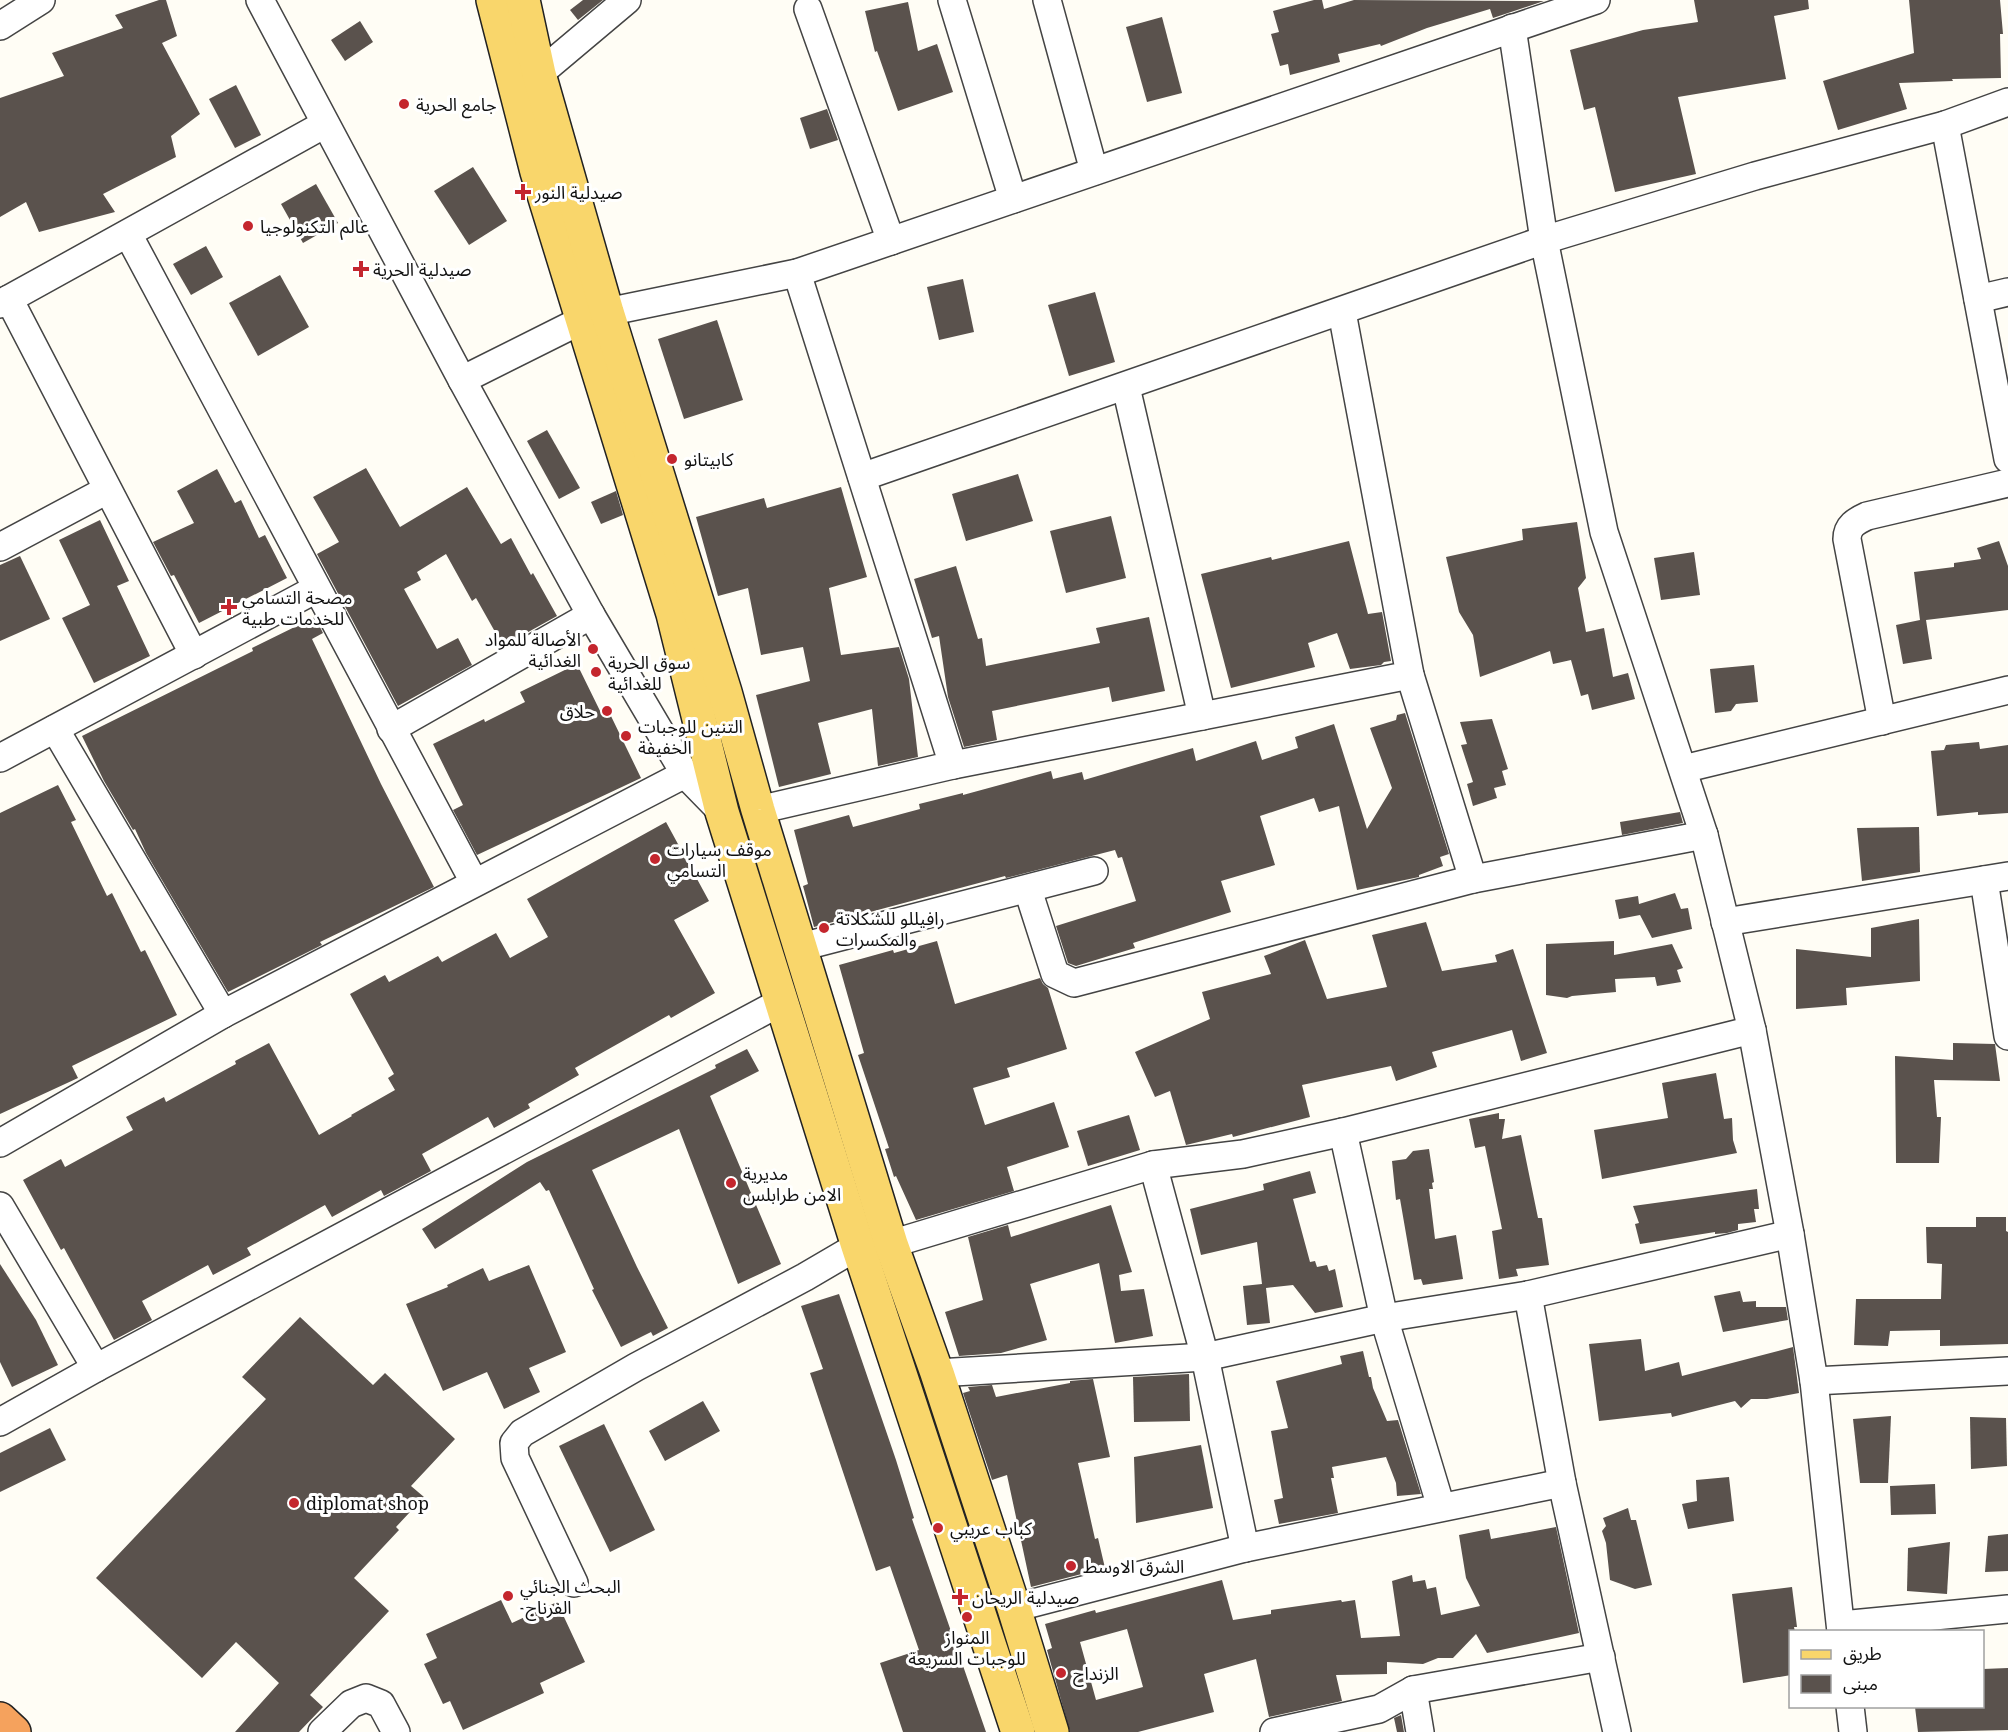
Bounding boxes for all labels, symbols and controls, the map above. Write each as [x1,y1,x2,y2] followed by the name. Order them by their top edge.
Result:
[416,92,497,119] place label: جامع الحرية
[397,97,411,111] marker: جامع الحرية
[534,180,623,204] place label: صيدلية النور
[516,185,530,199] marker: صيدلية النور
[260,214,369,240] place label: عالم التكنولوجيا
[241,219,255,233] marker: عالم التكنولوجيا
[373,257,472,281] place label: صيدلية الحرية
[354,262,368,276] marker: صيدلية الحرية
[684,447,734,471] place label: كابيتانو
[665,452,679,466] marker: كابيتانو
[242,585,352,630] place label: مصحة التسامي للخدمات طبية
[220,598,238,616] marker: مصحة التسامي للخدمات طبية
[485,627,581,672] place label: الأصالة للمواد الغدائية
[586,642,600,656] marker: الأصالة للمواد الغدائية
[608,650,690,695] place label: سوق الحرية للغدائية
[589,665,603,679] marker: سوق الحرية للغدائية
[560,699,595,723] place label: حلاق
[600,704,614,718] marker: حلاق
[638,714,743,759] place label: التنين للوجبات الخفيفة
[619,729,633,743] marker: التنين للوجبات الخفيفة
[667,837,772,884] place label: موقف سيارات التسامي
[648,852,662,866] marker: موقف سيارات التسامي
[836,906,945,951] place label: رافيللو للشكلاتة والمكسرات
[817,921,831,935] marker: رافيللو للشكلاتة والمكسرات
[743,1161,841,1206] place label: مديرية الامن طرابلس
[724,1176,738,1190] marker: مديرية الامن طرابلس
[306,1491,429,1515] place label: diplomat shop
[287,1496,301,1510] marker: diplomat shop
[950,1516,1032,1542] place label: كباب عريبي
[931,1521,945,1535] marker: كباب عريبي
[1083,1554,1184,1578] place label: الشرق الاوسط
[1064,1559,1078,1573] marker: الشرق الاوسط
[520,1574,621,1621] place label: البحث الجنائي -الفرناج
[972,1585,1079,1609] place label: صيدلية الريحان
[501,1589,515,1603] marker: البحث الجنائي -الفرناج
[953,1590,967,1604] marker: صيدلية الريحان
[960,1610,974,1624] marker: المنواز للوجبات السريعة
[908,1625,1026,1670] place label: المنواز للوجبات السريعة
[1789,1630,1984,1708] legend
[1843,1641,1882,1665] text: طريق
[1073,1661,1119,1687] place label: الزنداح
[1054,1666,1068,1680] marker: الزنداح
[1843,1671,1878,1695] text: مبنى

